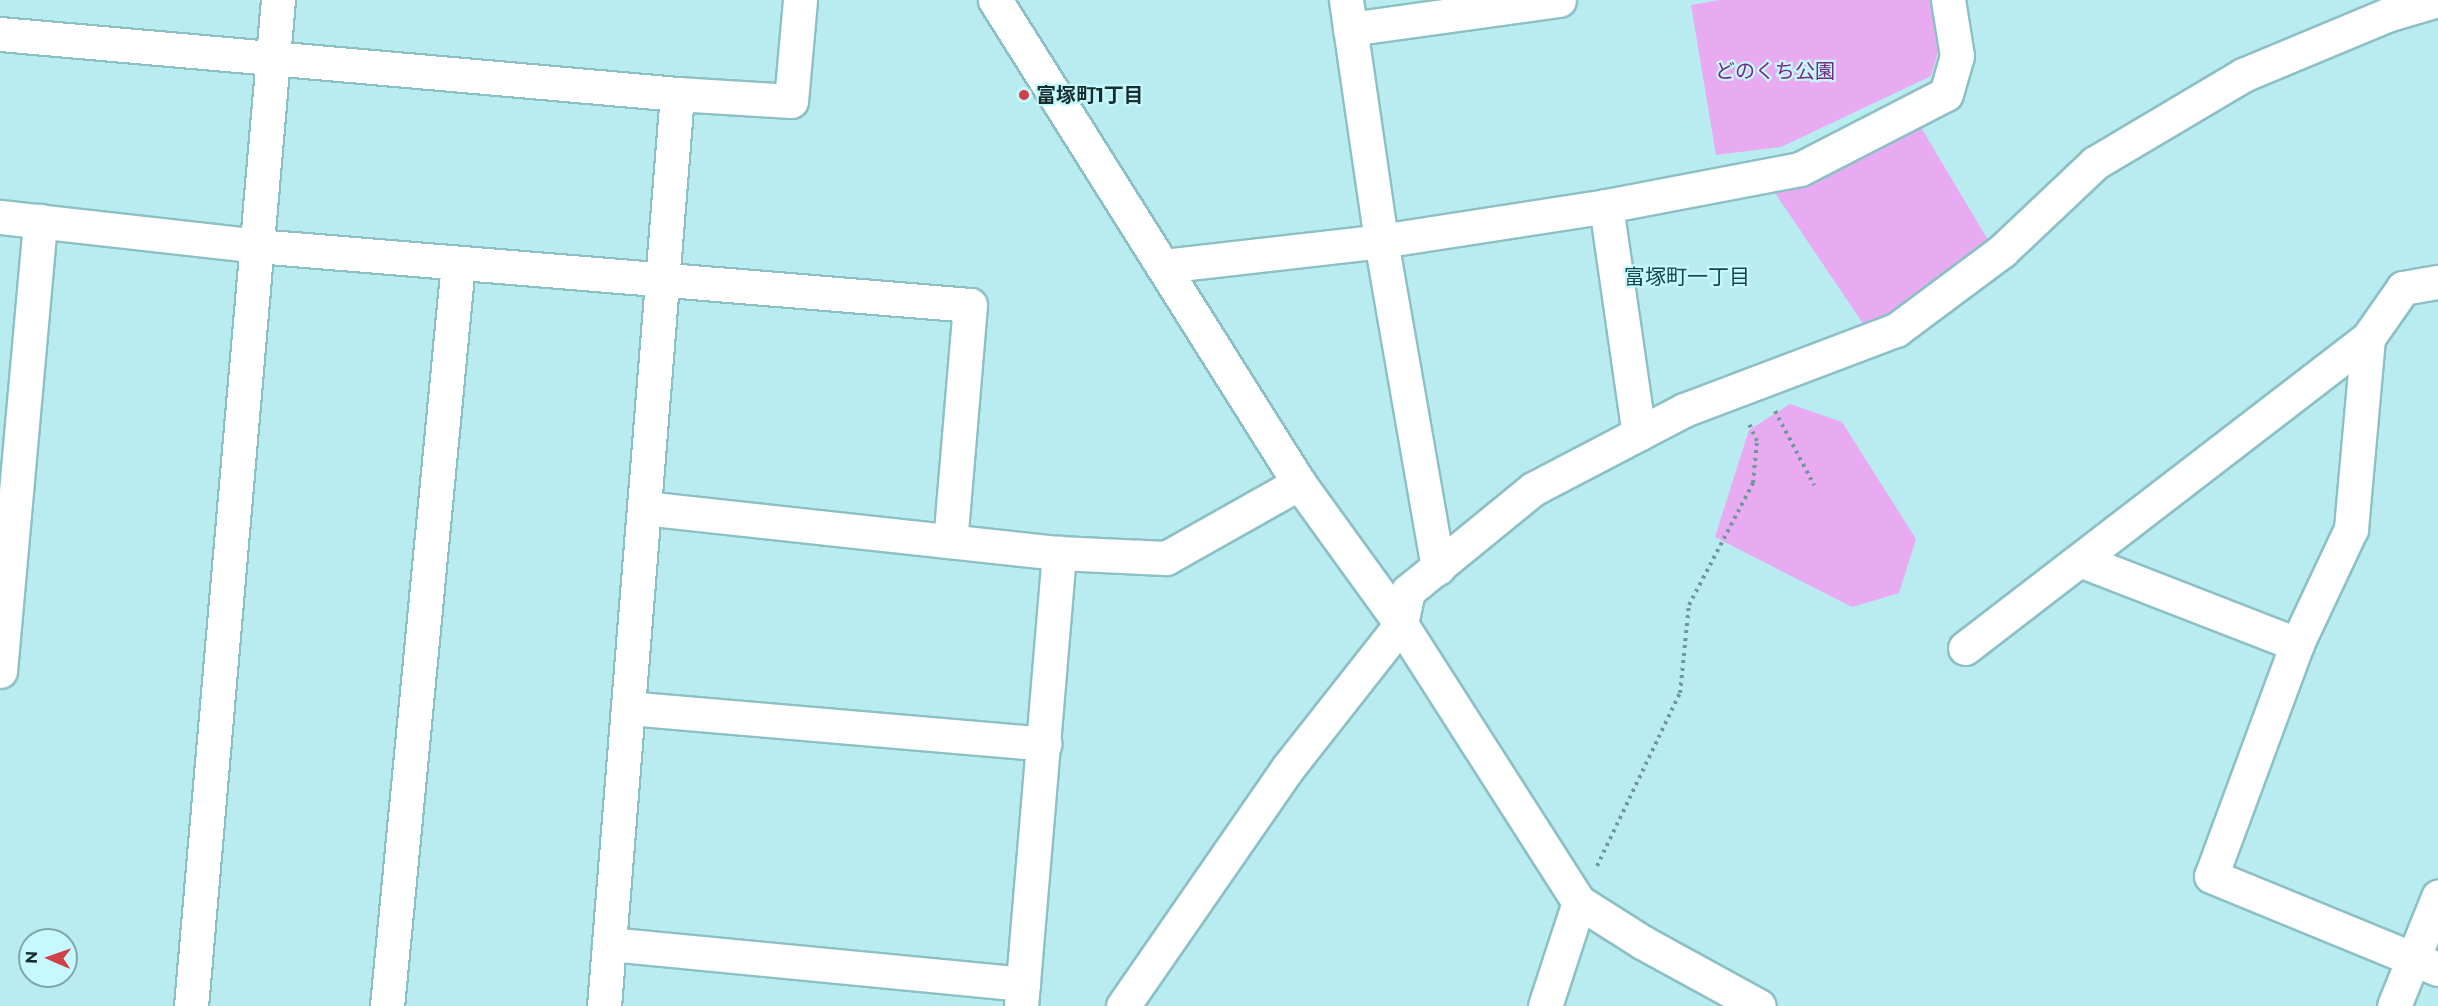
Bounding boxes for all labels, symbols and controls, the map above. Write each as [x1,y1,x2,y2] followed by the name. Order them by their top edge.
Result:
[1715,59,1835,83] park label: どのくち公園
[1036,83,1144,107] place label: 富塚町1丁目
[1017,88,1031,102] marker: 富塚町1丁目
[1624,264,1750,290] district label: 富塚町一丁目
[18,928,78,988] north arrow
[22,951,41,964] text: N

